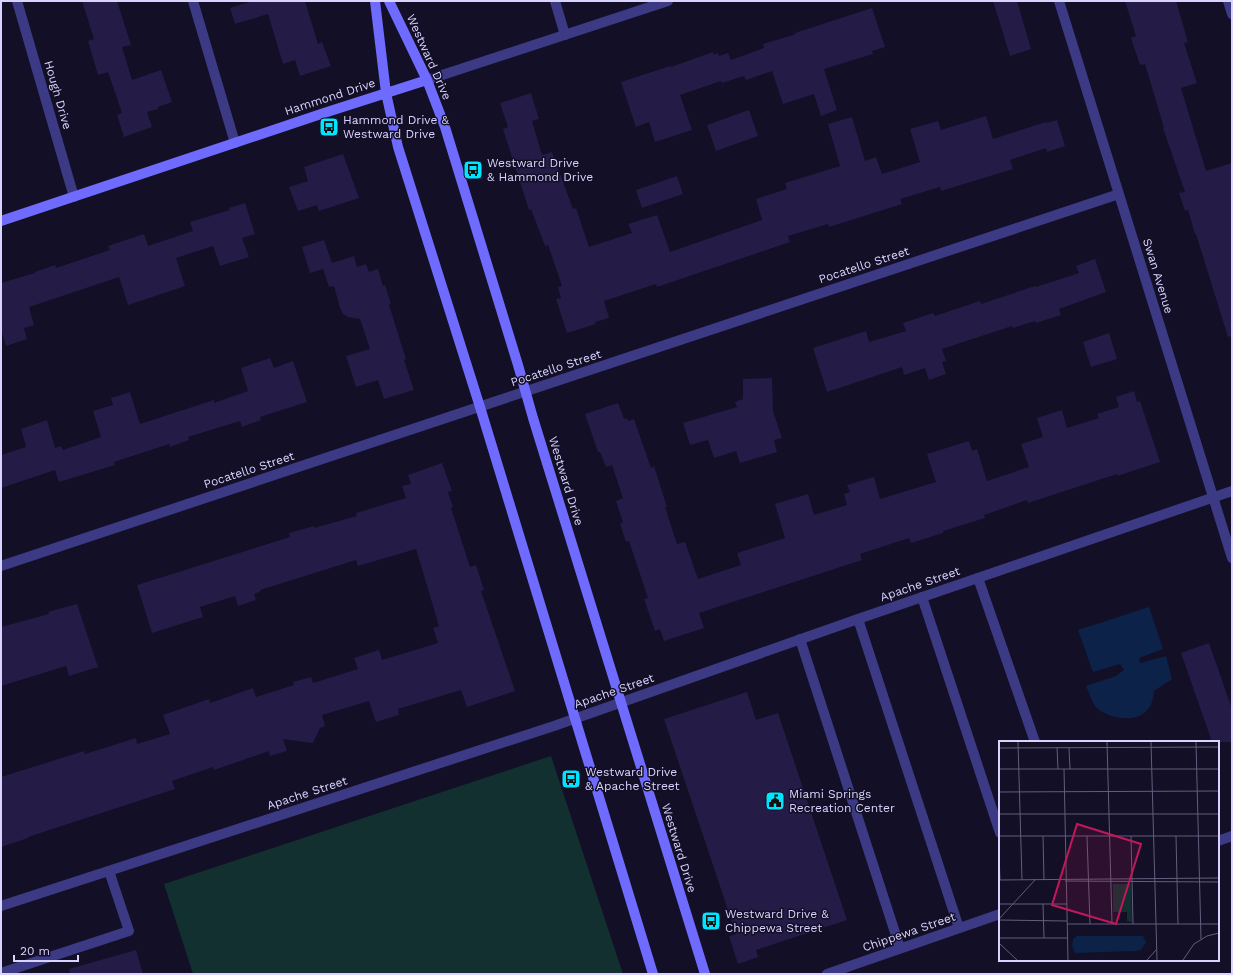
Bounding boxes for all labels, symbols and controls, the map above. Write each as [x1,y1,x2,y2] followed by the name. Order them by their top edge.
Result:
[404,12,454,102] street label: Westward Drive
[41,59,75,131] street label: Hough Drive
[283,76,377,118] street label: Hammond Drive
[343,113,450,141] place label: Hammond Drive & Westward Drive
[318,116,340,138] bus stop icon: Hammond Drive & Westward Drive
[487,156,593,184] place label: Westward Drive & Hammond Drive
[462,159,484,181] bus stop icon: Westward Drive & Hammond Drive
[1140,237,1176,315] street label: Swan Avenue
[817,244,911,286] street label: Pocatello Street
[509,347,603,389] street label: Pocatello Street
[546,435,586,527] street label: Westward Drive
[202,449,296,491] street label: Pocatello Street
[878,564,962,604] street label: Apache Street
[572,671,656,711] street label: Apache Street
[999,741,1219,961] inset map
[585,765,680,793] place label: Westward Drive & Apache Street
[560,768,582,790] bus stop icon: Westward Drive & Apache Street
[265,773,349,813] street label: Apache Street
[789,787,895,815] place label: Miami Springs Recreation Center
[764,790,786,812] public building icon: Miami Springs Recreation Center
[659,802,699,894] street label: Westward Drive
[725,907,829,935] place label: Westward Drive & Chippewa Street
[700,910,722,932] bus stop icon: Westward Drive & Chippewa Street
[861,910,957,954] street label: Chippewa Street
[14,937,78,963] scale bar
[20,944,50,958] text: 20 m

